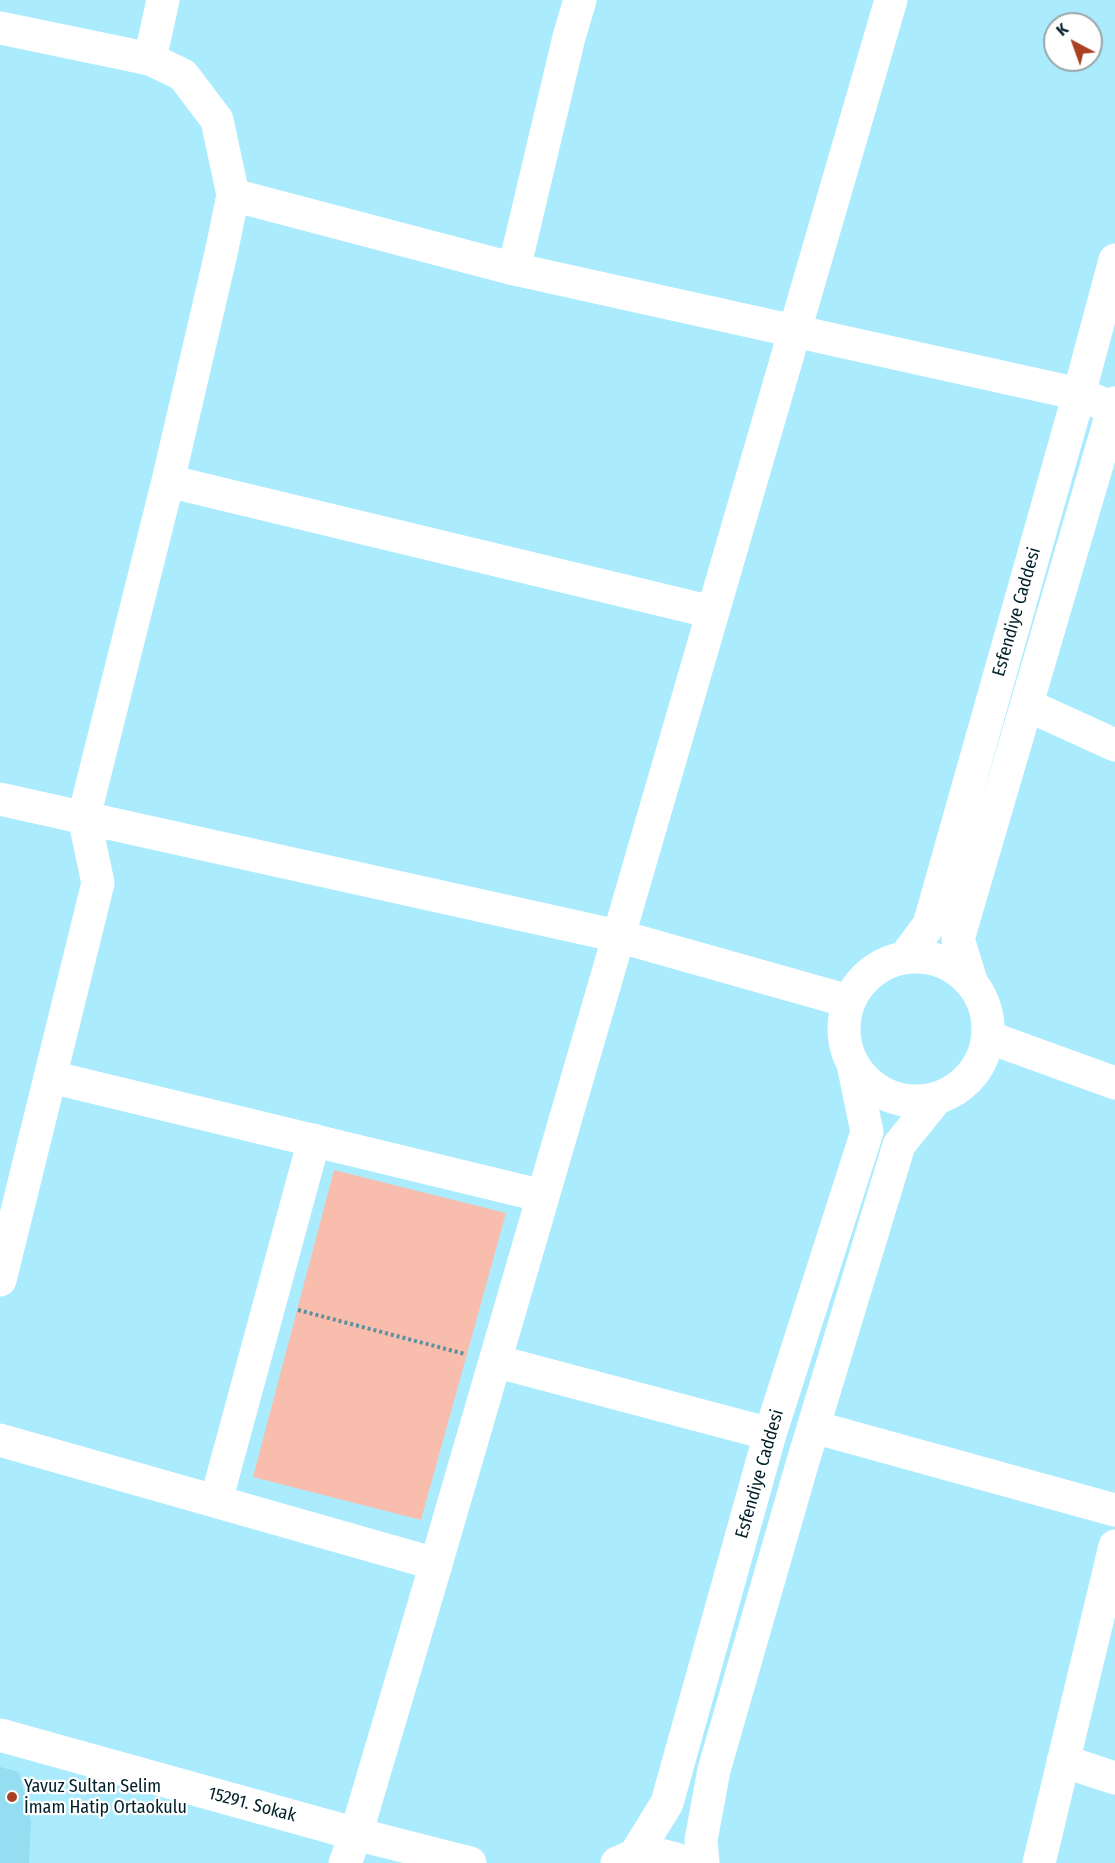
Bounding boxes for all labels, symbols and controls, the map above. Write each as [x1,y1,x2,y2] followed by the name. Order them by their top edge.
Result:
[1043,12,1103,72] north arrow
[1052,19,1072,40] text: K
[988,545,1046,679] street label: Esfendiye Caddesi
[731,1407,789,1541] street label: Esfendiye Caddesi
[24,1776,187,1818] place label: Yavuz Sultan Selim İmam Hatip Ortaokulu
[206,1783,298,1827] street label: 15291. Sokak
[5,1790,19,1804] marker: Yavuz Sultan Selim İmam Hatip Ortaokulu

